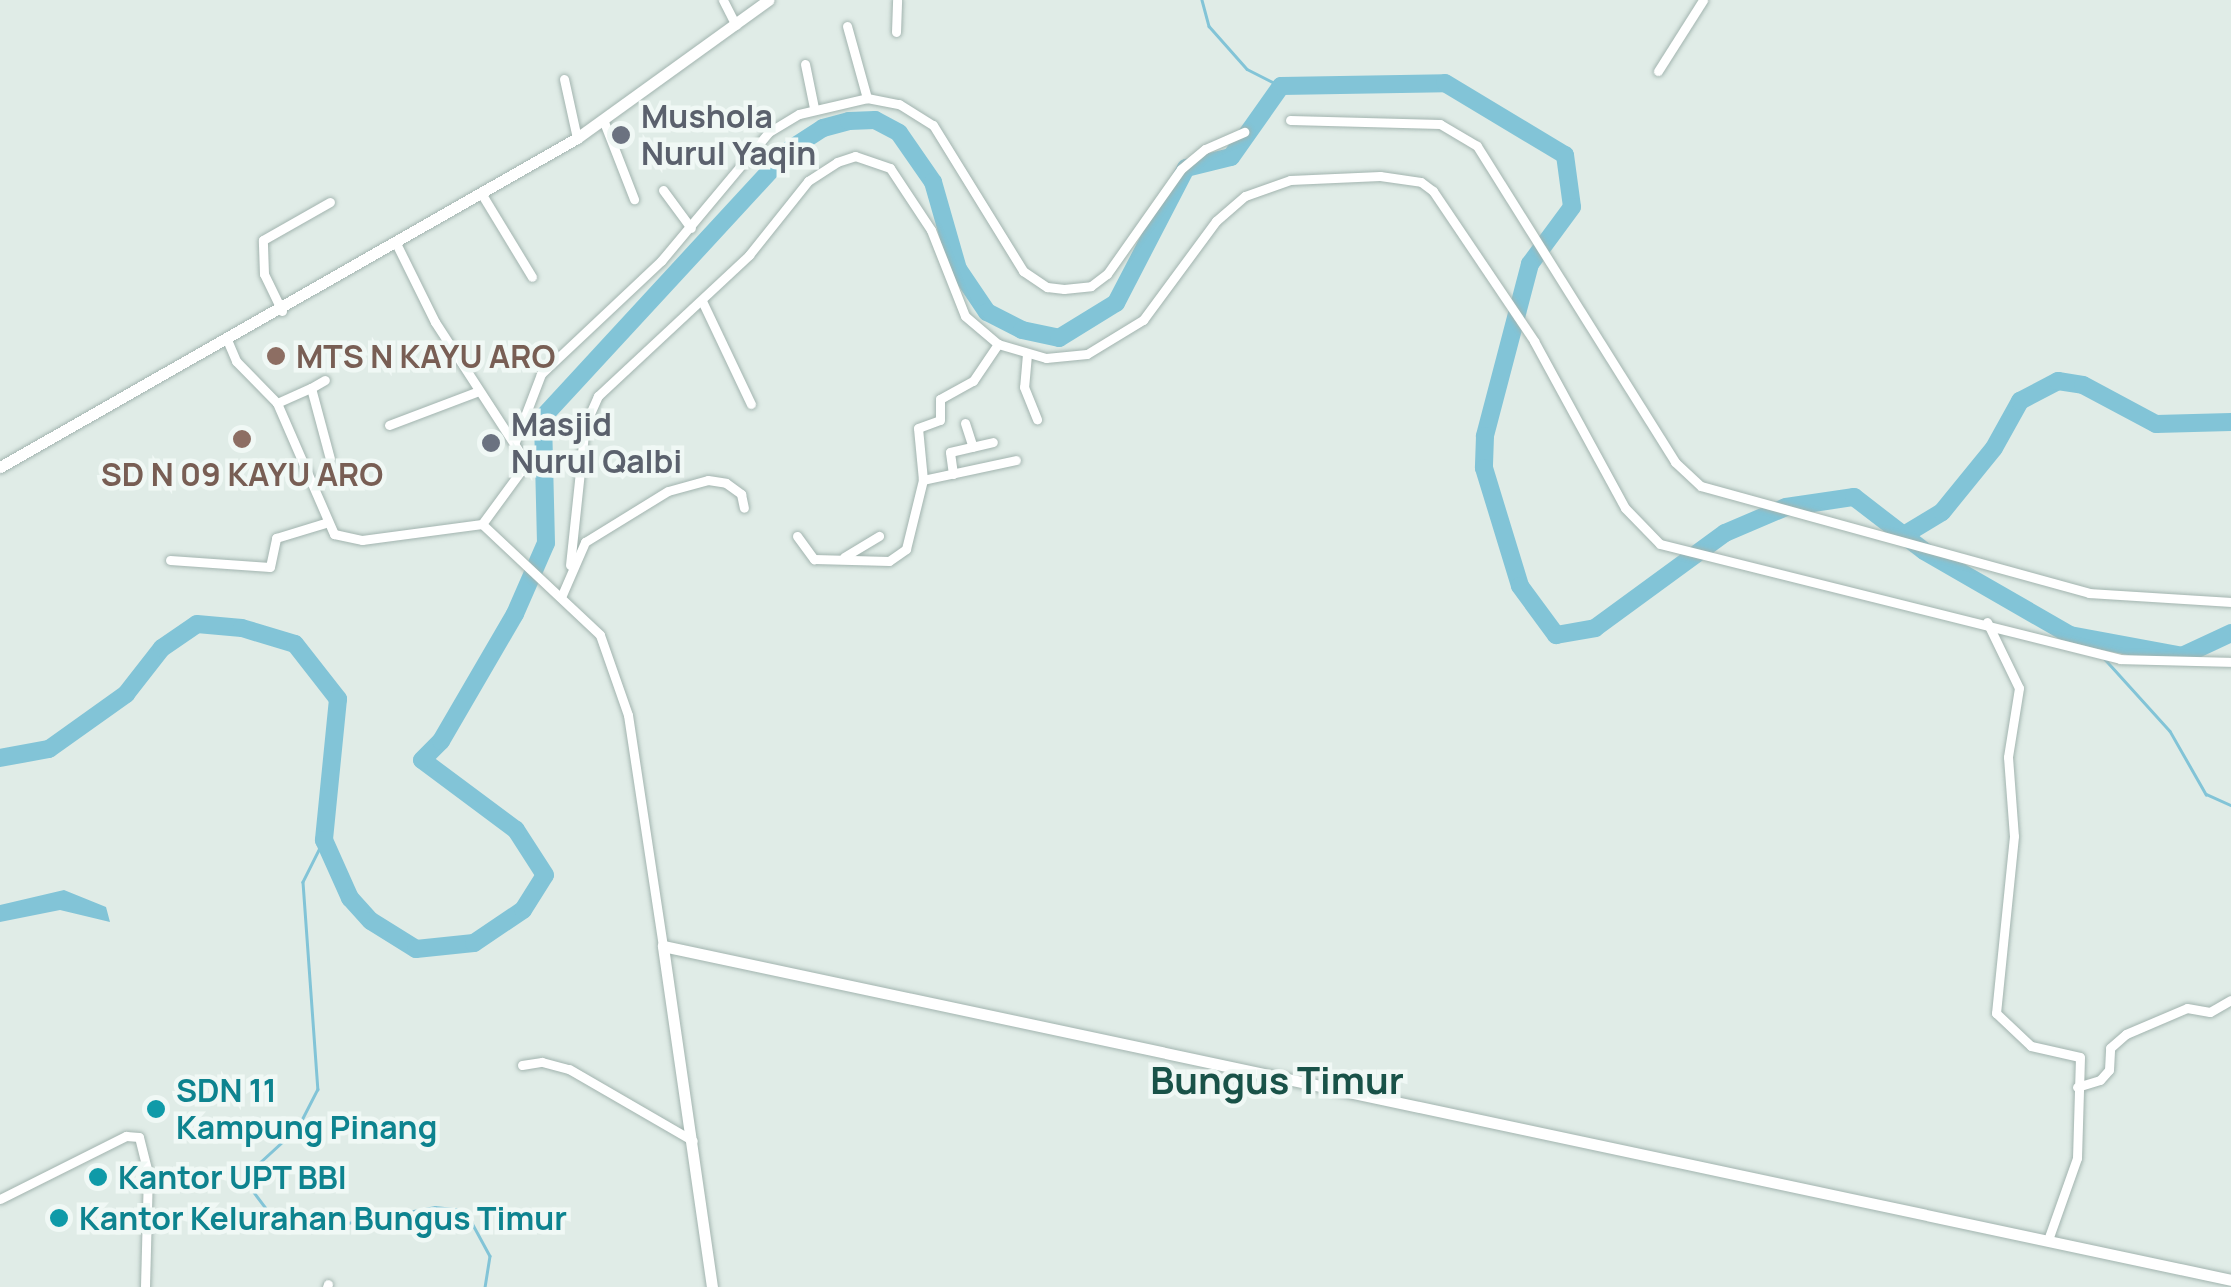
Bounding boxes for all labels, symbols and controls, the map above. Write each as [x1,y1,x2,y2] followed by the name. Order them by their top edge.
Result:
[641,98,816,173] place label: Mushola Nurul Yaqin
[610,124,632,146] marker: Mushola Nurul Yaqin
[296,337,555,375] place label: MTS N KAYU ARO
[265,345,287,367] marker: MTS N KAYU ARO
[511,406,682,481] place label: Masjid Nurul Qalbi
[231,428,253,450] marker: SD N 09 KAYU ARO
[480,432,502,454] marker: Masjid Nurul Qalbi
[101,455,383,493] place label: SD N 09 KAYU ARO
[1150,1057,1404,1103] district label: Bungus Timur
[176,1072,437,1147] place label: SDN 11 Kampung Pinang
[145,1098,167,1120] marker: SDN 11 Kampung Pinang
[118,1158,348,1196] place label: Kantor UPT BBI
[87,1166,109,1188] marker: Kantor UPT BBI
[79,1199,567,1237] place label: Kantor Kelurahan Bungus Timur
[48,1207,70,1229] marker: Kantor Kelurahan Bungus Timur

